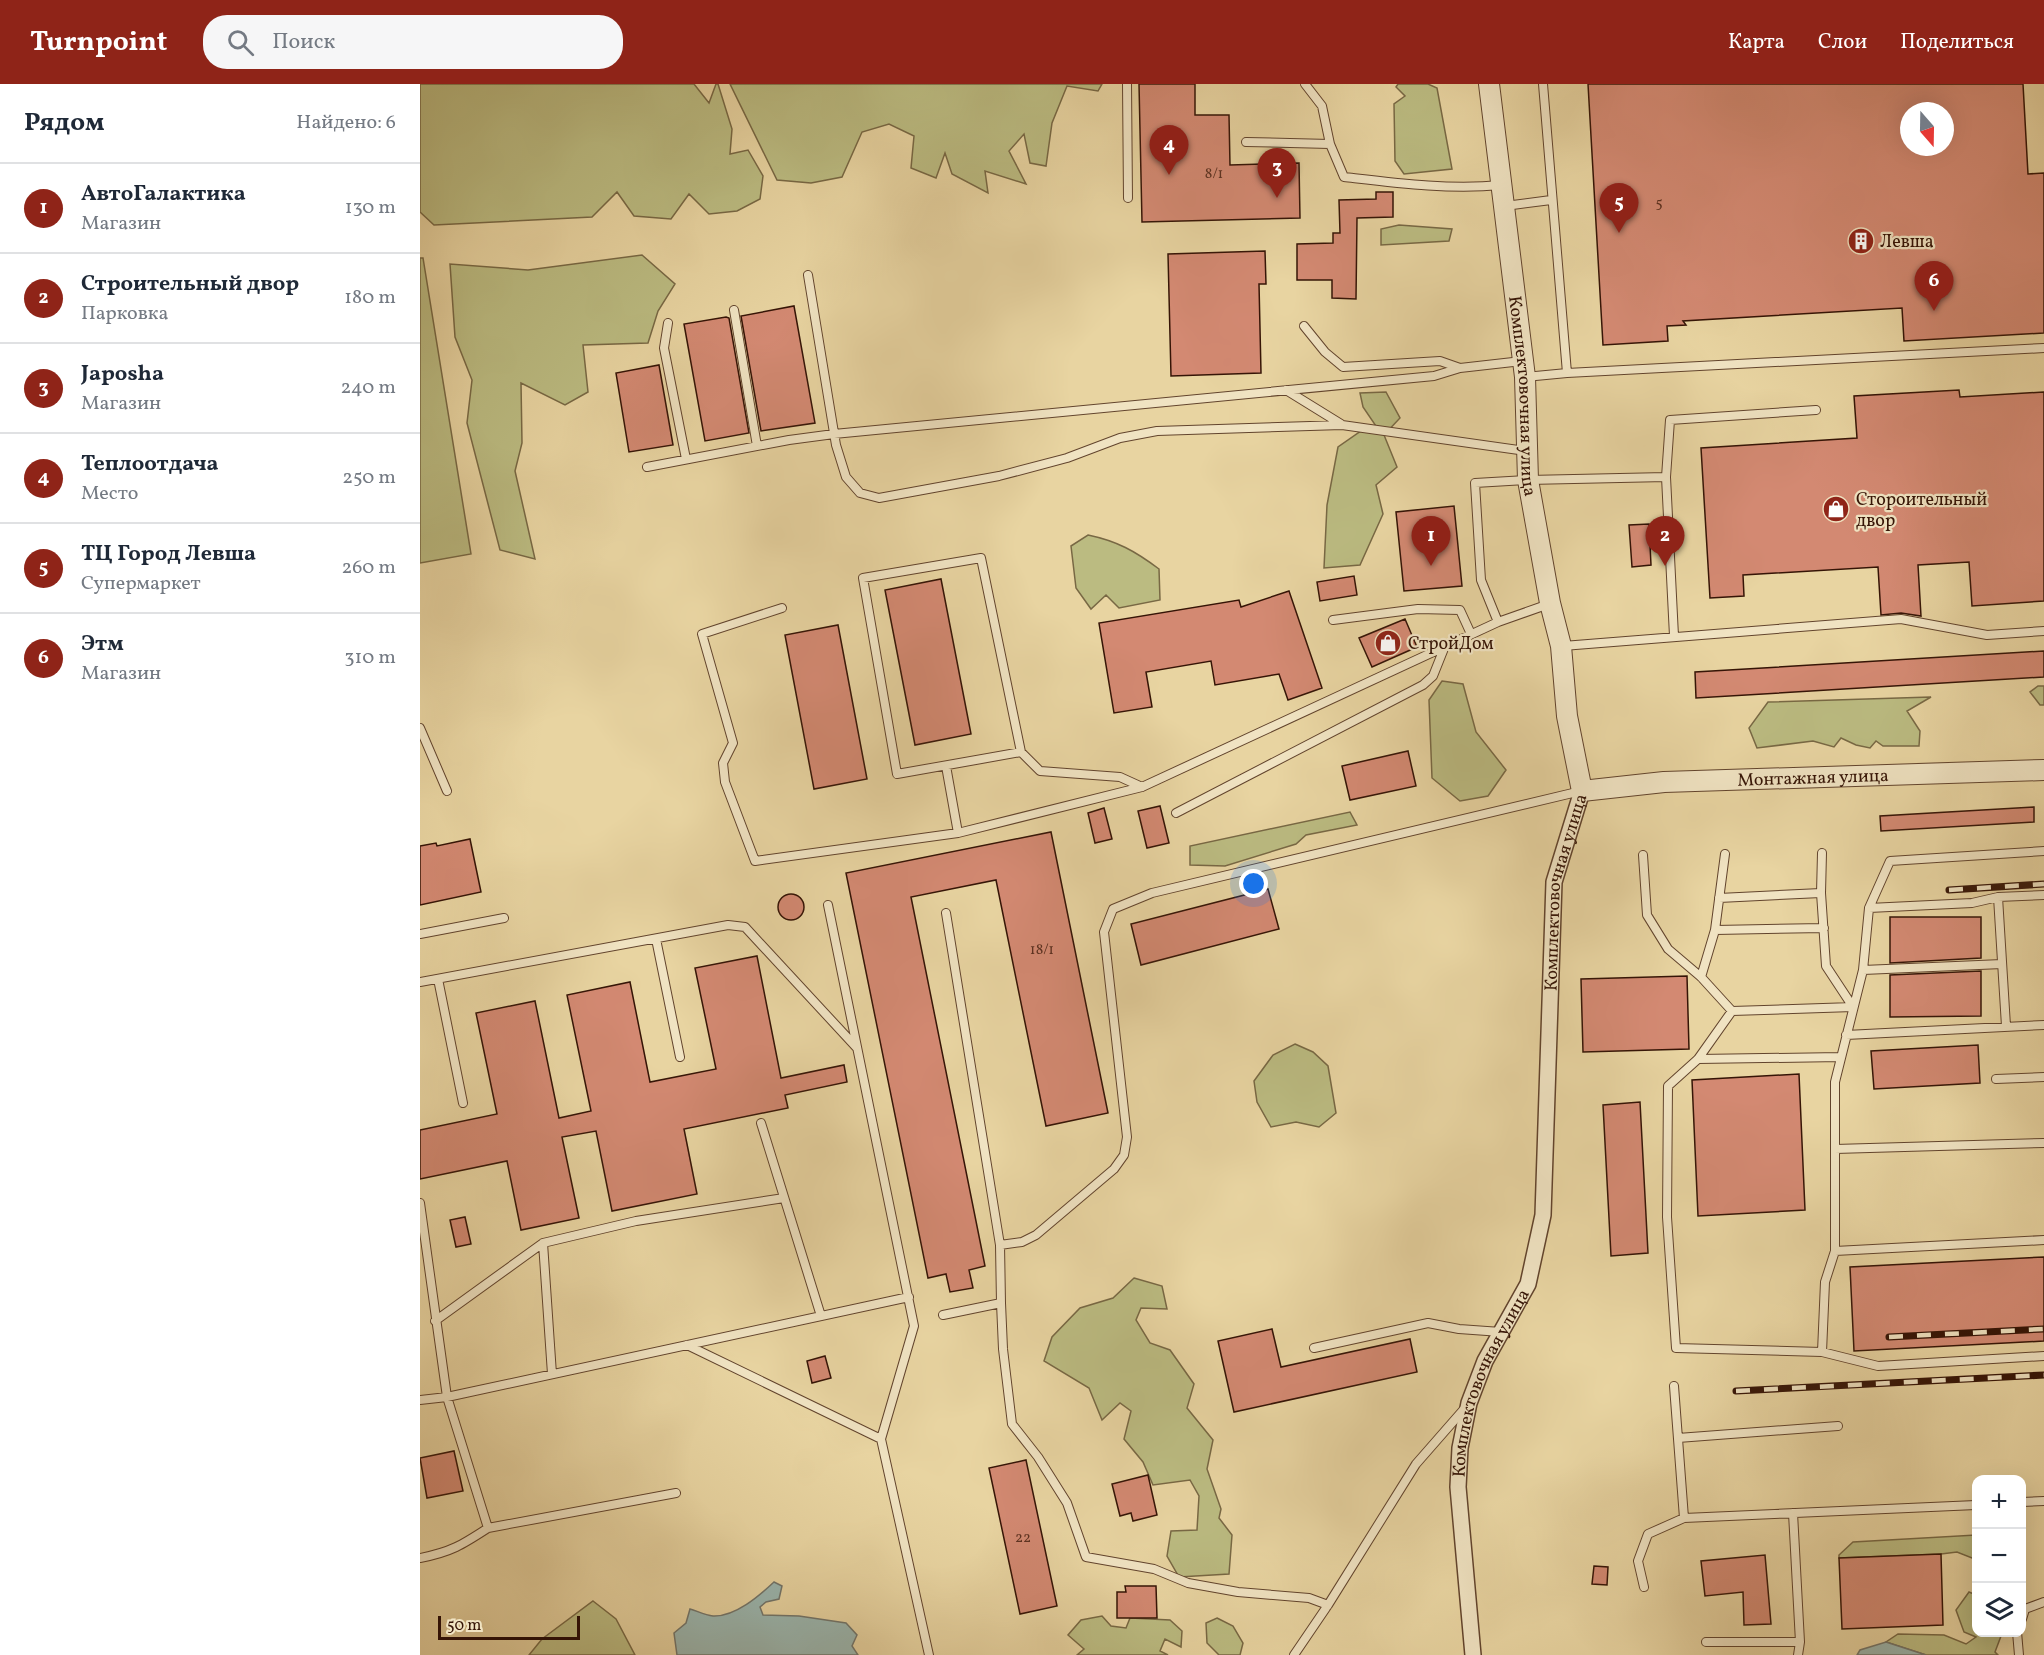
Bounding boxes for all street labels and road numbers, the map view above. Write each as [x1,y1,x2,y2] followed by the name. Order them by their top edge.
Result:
[1501,294,1542,499] street label: Комплектовочная улица
[1737,764,1889,794] street label: Монтажная улица
[1539,791,1594,992] street label: Комплектовочная улица
[1448,1285,1537,1478] street label: Комплектовочная улица

